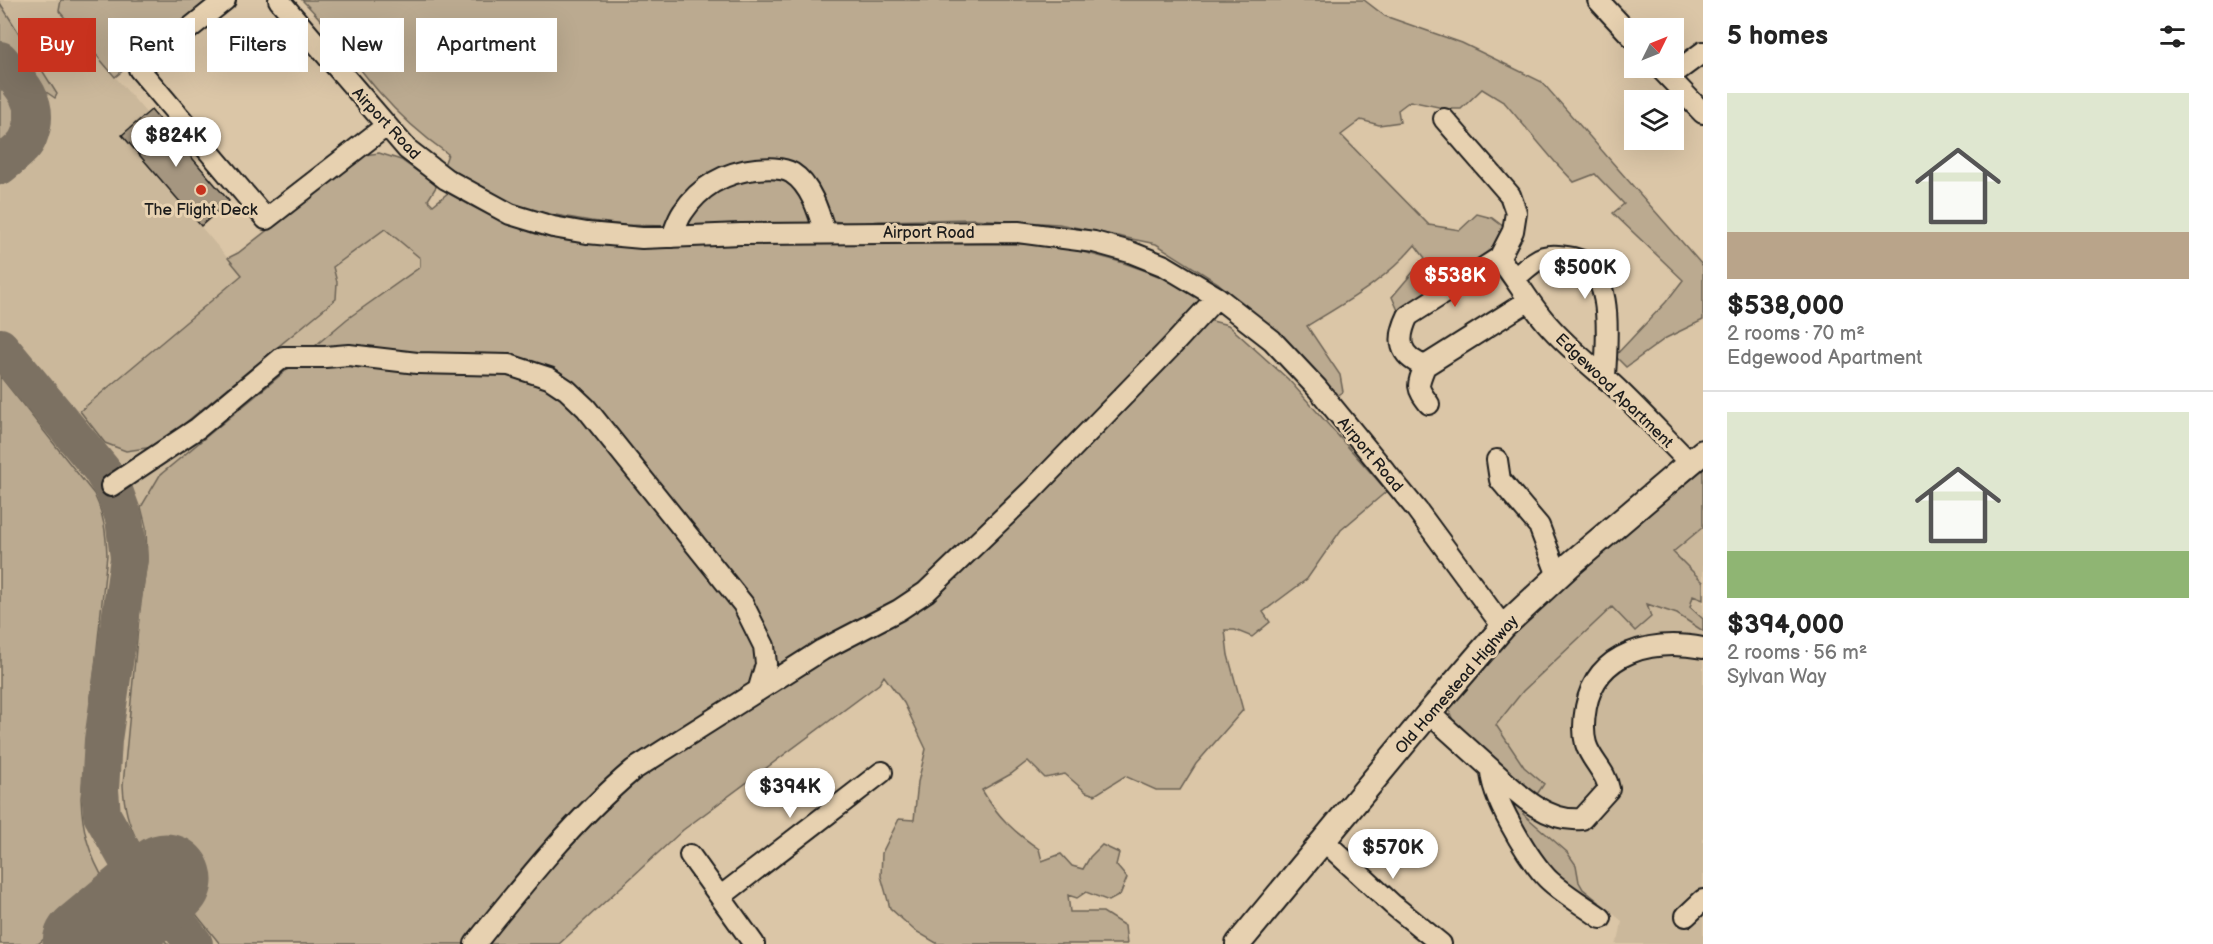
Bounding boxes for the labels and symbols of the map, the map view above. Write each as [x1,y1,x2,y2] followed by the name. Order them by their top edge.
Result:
[1624,18,1684,78] north arrow
[348,84,424,164] street label: Airport Road
[134,117,218,168] pin: $824K
[194,183,208,197] marker: The Flight Deck
[144,201,258,220] place label: The Flight Deck
[883,224,975,243] street label: Airport Road
[1543,249,1627,300] pin: $500K
[1413,257,1497,308] pin: $538K
[1551,330,1677,452] street label: Edgewood Apartment
[1333,414,1407,496] street label: Airport Road
[1392,611,1523,758] street label: Old Homestead Highway
[748,768,832,819] pin: $394K
[1351,829,1435,880] pin: $570K

